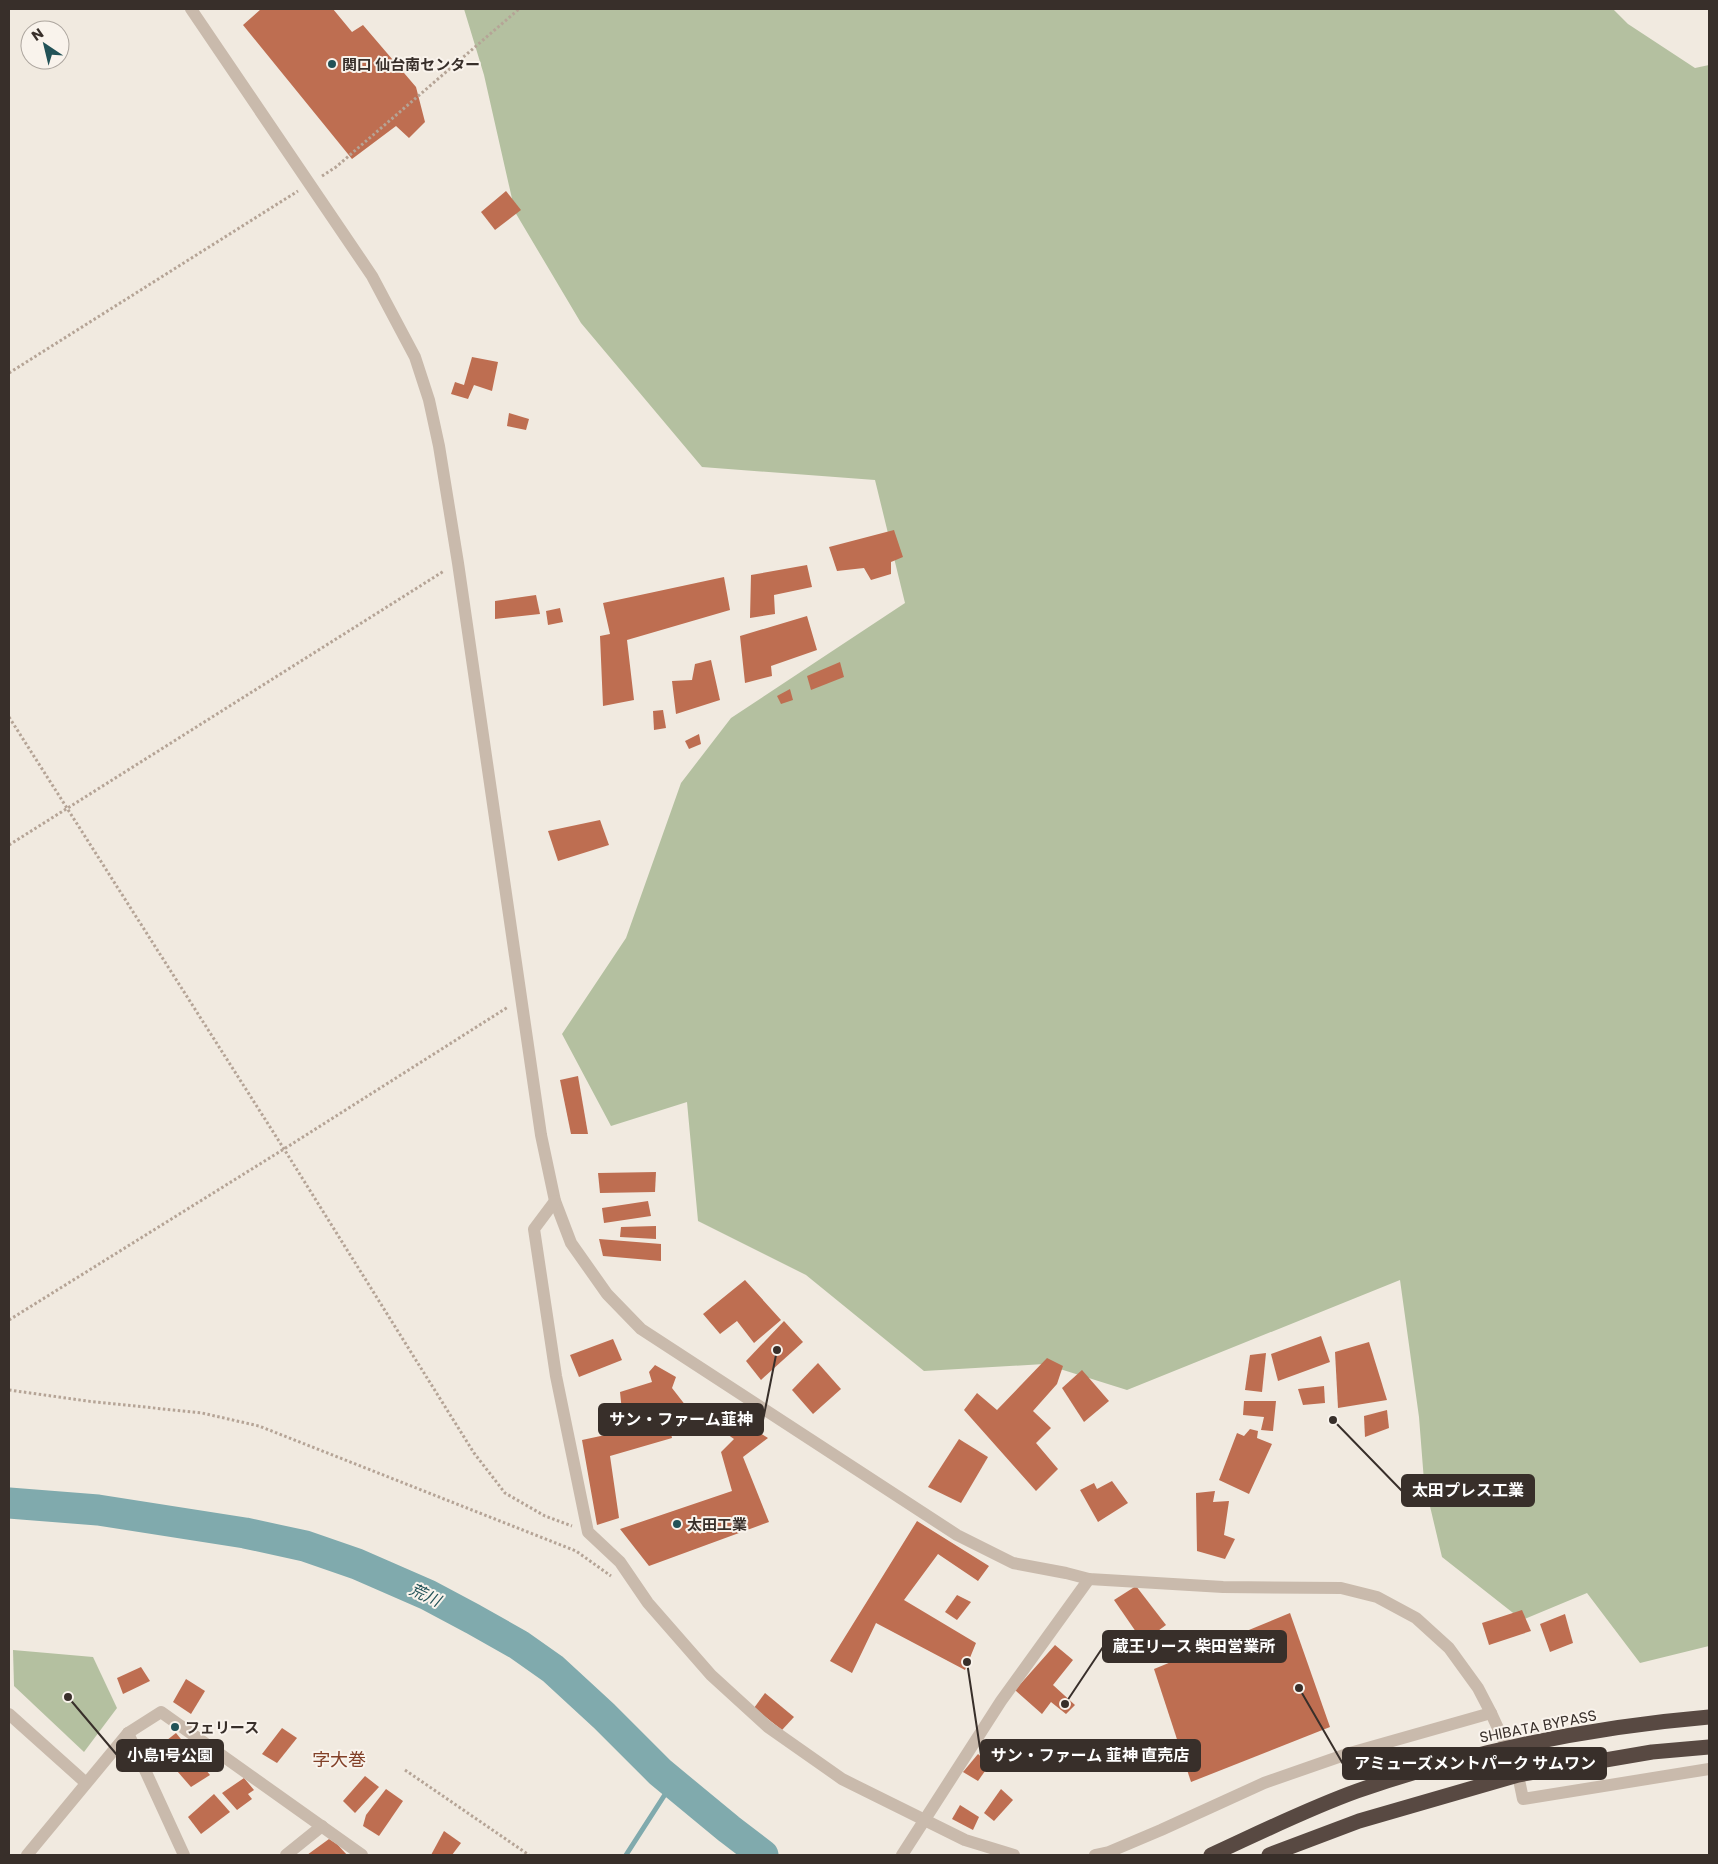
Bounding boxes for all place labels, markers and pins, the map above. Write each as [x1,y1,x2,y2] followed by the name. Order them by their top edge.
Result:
[342,54,480,75] place label: 関口 仙台南センター
[326,58,338,70] marker: 関口 仙台南センター
[599,1404,763,1435] callout: サン・ファーム韮神
[1402,1475,1534,1506] callout: 太田プレス工業
[687,1514,747,1535] place label: 太田工業
[671,1518,683,1530] marker: 太田工業
[1103,1631,1286,1662] callout: 蔵王リース 柴田営業所
[185,1717,259,1738] place label: フェリース
[169,1721,181,1733] marker: フェリース
[117,1740,223,1771] callout: 小島1号公園
[981,1740,1200,1771] callout: サン・ファーム 韮神 直売店
[1343,1748,1606,1779] callout: アミューズメントパーク サムワン

